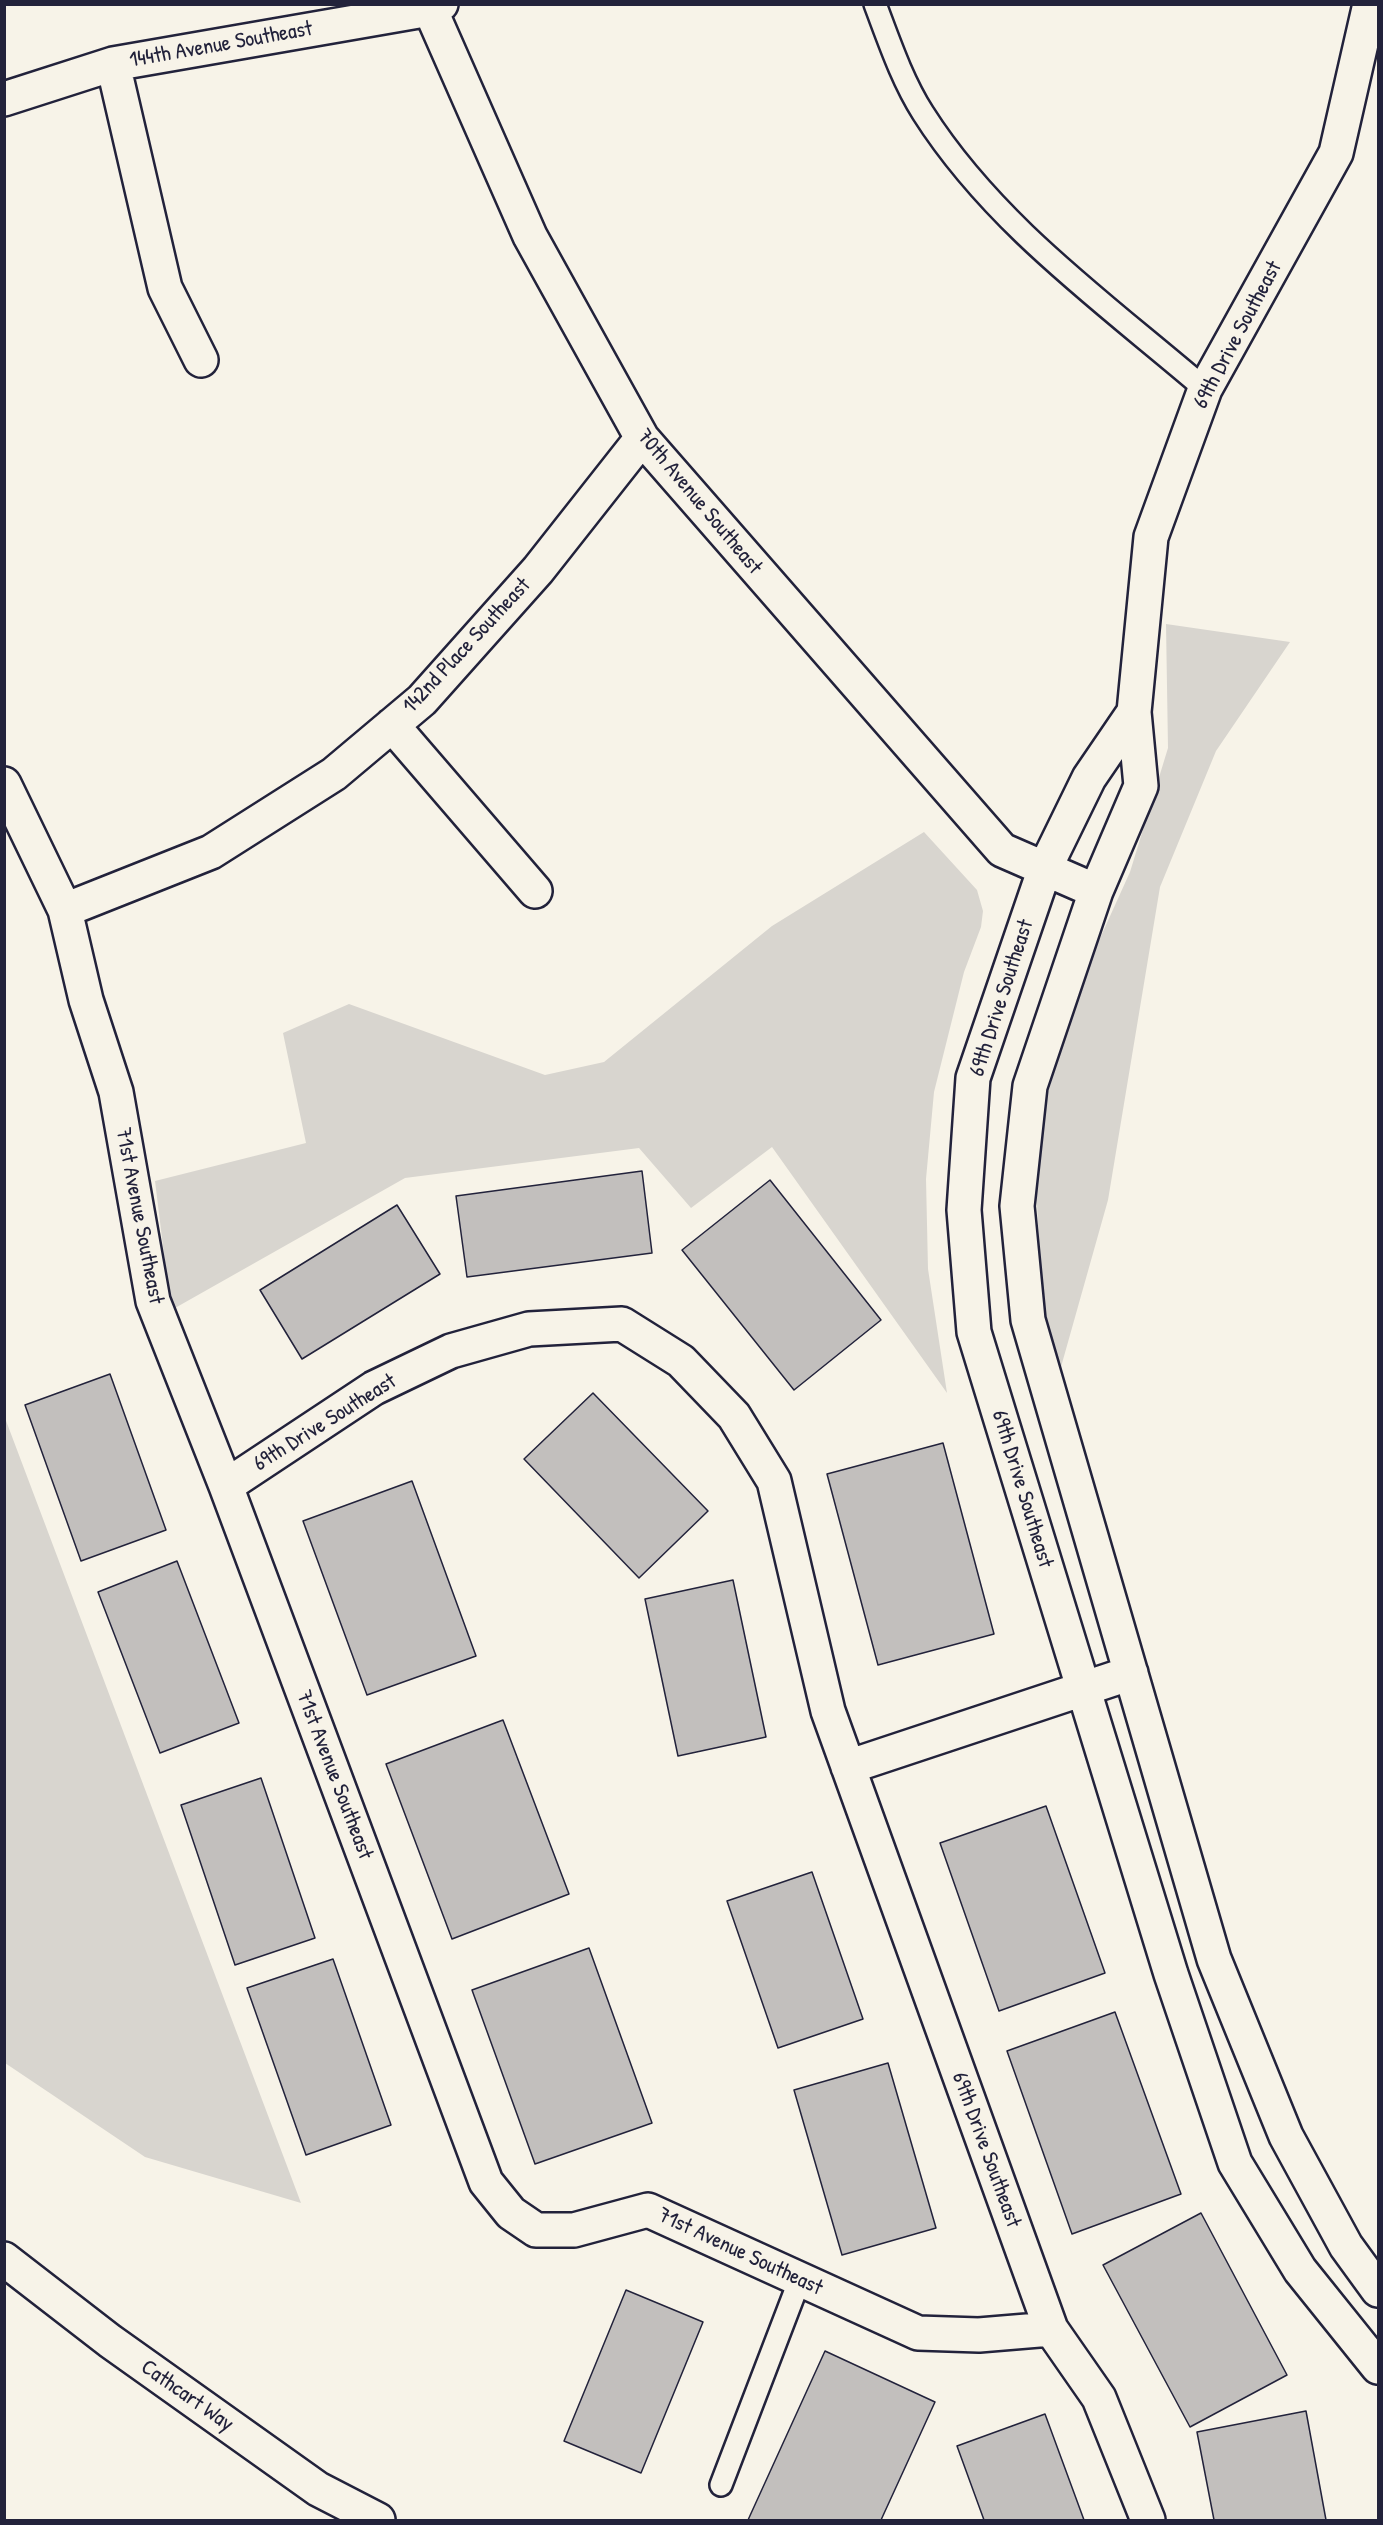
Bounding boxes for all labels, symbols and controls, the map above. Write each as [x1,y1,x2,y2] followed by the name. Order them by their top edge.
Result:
[128,16,314,74] street label: 144th Avenue Southeast
[1188,257,1288,413] street label: 69th Drive Southeast
[631,424,767,580] street label: 70th Avenue Southeast
[397,573,537,719] street label: 142nd Place Southeast
[964,916,1040,1080] street label: 69th Drive Southeast
[109,1126,169,1306] street label: 71st Avenue Southeast
[249,1369,401,1477] street label: 69th Drive Southeast
[986,1407,1058,1571] street label: 69th Drive Southeast
[290,1687,378,1863] street label: 71st Avenue Southeast
[946,2069,1026,2231] street label: 69th Drive Southeast
[653,2202,827,2302] street label: 71st Avenue Southeast
[136,2354,238,2438] street label: Cathcart Way

